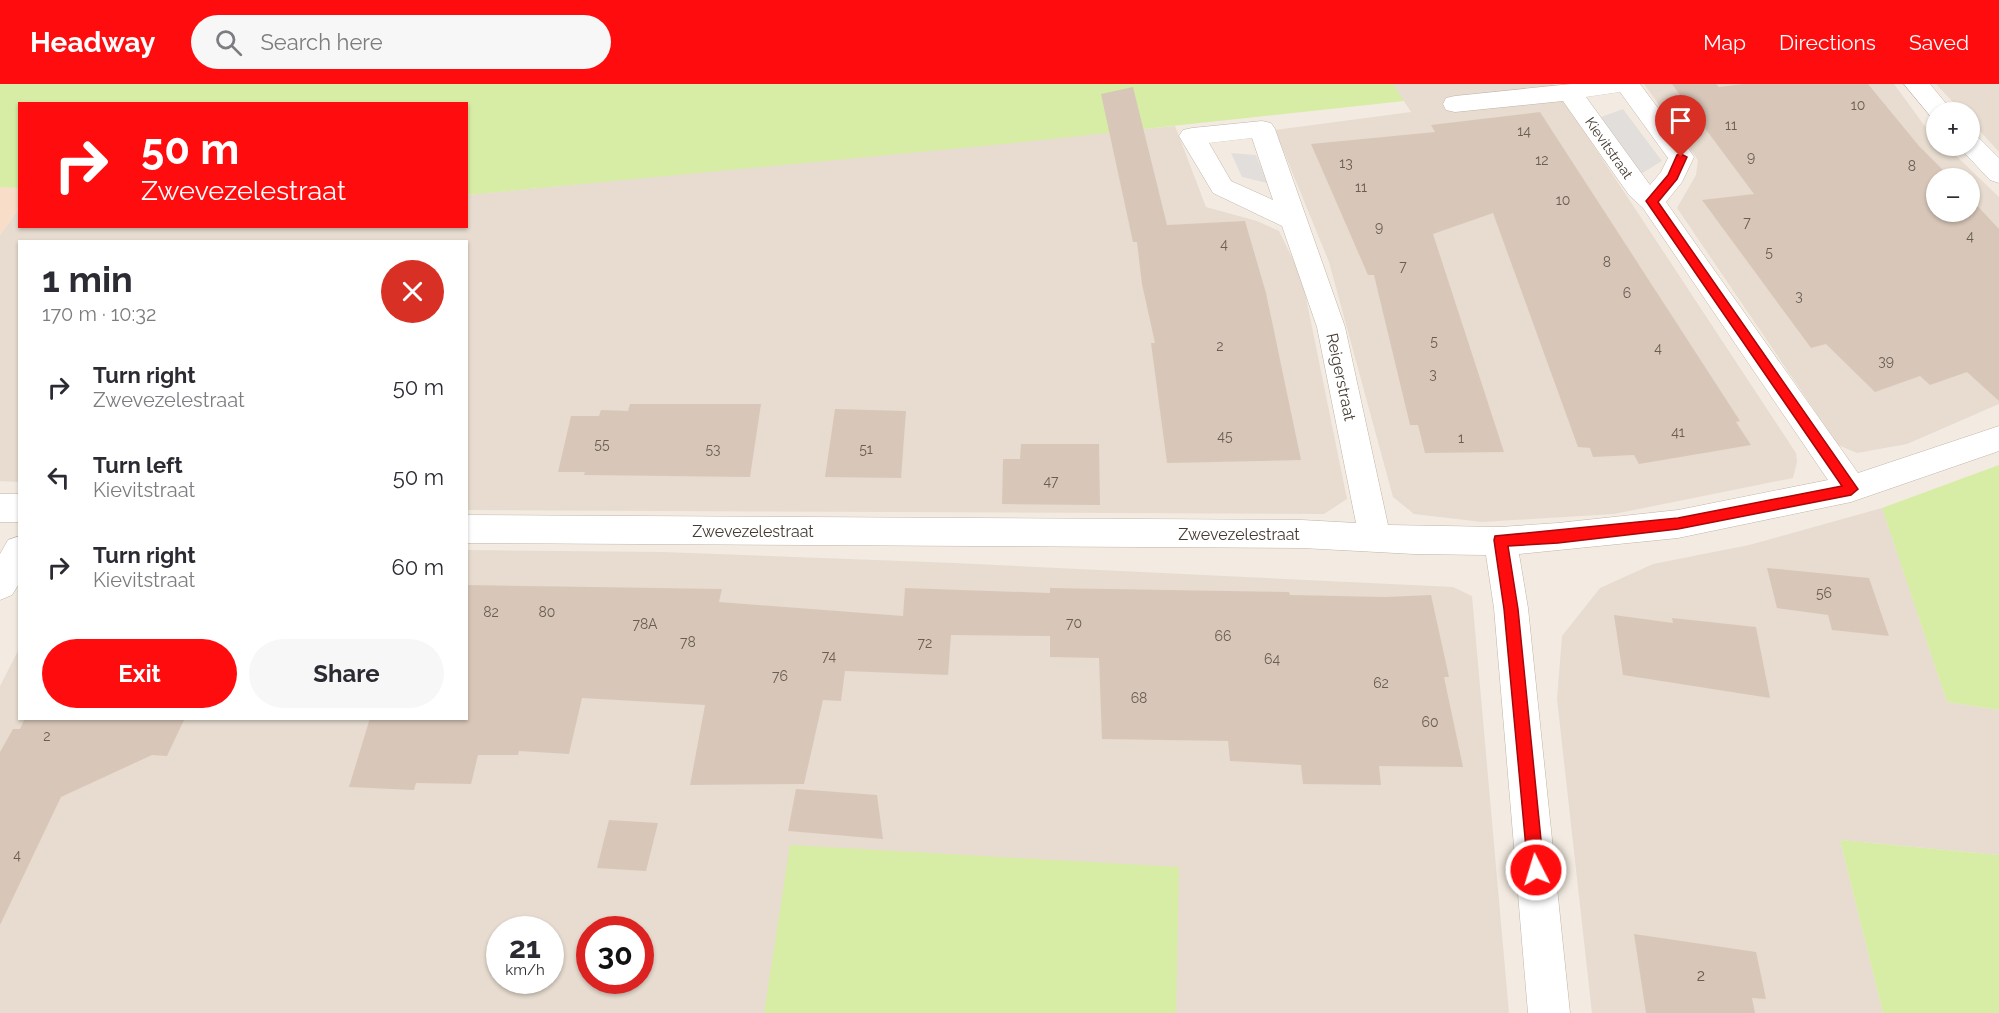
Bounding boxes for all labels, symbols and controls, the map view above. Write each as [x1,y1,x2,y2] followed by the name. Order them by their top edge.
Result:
[191,15,611,69] search box
[30,26,155,59] text: Headway
[212,26,245,59] icon: search
[260,29,383,55] text: Search here
[1703,30,1746,55] text: Map
[1779,30,1876,55] text: Directions
[1909,30,1969,55] text: Saved
[1655,95,1706,157] pin
[1851,97,1865,113] house number: 10
[1926,102,1980,222] map controls
[1926,102,1980,156] button: +
[1664,104,1697,137] icon: arrive
[1582,114,1636,182] street label: Kievitstraat
[1725,117,1737,133] house number: 11
[1517,123,1531,139] house number: 14
[141,125,239,174] text: 50 m
[42,126,120,204] icon: right
[1747,149,1755,165] house number: 9
[1535,152,1549,168] house number: 12
[1339,155,1353,171] house number: 13
[1908,158,1916,174] house number: 8
[1926,168,1980,222] button: −
[141,175,346,206] text: Zwevezelestraat
[1355,179,1367,195] house number: 11
[1556,192,1570,208] house number: 10
[1743,214,1751,230] house number: 7
[1375,219,1383,235] house number: 9
[1966,228,1974,244] house number: 4
[1220,236,1228,252] house number: 4
[1765,244,1773,260] house number: 5
[1603,254,1611,270] house number: 8
[42,258,133,300] text: 1 min
[1399,258,1407,274] house number: 7
[381,260,444,323] button: close
[1623,285,1631,301] house number: 6
[1795,288,1803,304] house number: 3
[42,302,156,326] text: 170 m · 10:32
[1322,331,1360,423] street label: Reigerstraat
[1430,333,1438,349] house number: 5
[1216,338,1224,354] house number: 2
[1654,340,1662,356] house number: 4
[1878,353,1894,369] house number: 39
[93,362,196,388] text: Turn right
[1429,366,1437,382] house number: 3
[42,371,75,404] icon: right
[393,374,444,400] text: 50 m
[93,388,245,412] text: Zwevezelestraat
[1671,424,1685,440] house number: 41
[1217,428,1233,444] house number: 45
[1458,430,1464,446] house number: 1
[594,436,610,452] house number: 55
[705,441,721,457] house number: 53
[859,441,873,457] house number: 51
[93,452,183,478] text: Turn left
[42,461,75,494] icon: left
[393,464,444,490] text: 50 m
[1043,473,1059,489] house number: 47
[93,478,195,502] text: Kievitstraat
[692,522,814,541] street label: Zwevezelestraat
[1178,525,1300,544] street label: Zwevezelestraat
[93,542,196,568] text: Turn right
[42,551,75,584] icon: right
[391,554,444,580] text: 60 m
[93,568,195,592] text: Kievitstraat
[1816,585,1832,601] house number: 56
[483,604,499,620] house number: 82
[539,604,555,620] house number: 80
[1066,615,1082,631] house number: 70
[632,616,658,632] house number: 78A
[1215,628,1231,644] house number: 66
[680,634,696,650] house number: 78
[918,635,932,651] house number: 72
[42,639,237,708] button: Exit
[249,639,444,708] button: Share
[822,648,837,664] house number: 74
[1264,651,1280,667] house number: 64
[772,668,788,684] house number: 76
[1373,675,1389,691] house number: 62
[1131,690,1147,706] house number: 68
[1421,714,1439,730] house number: 60
[43,728,51,744] house number: 2
[1504,838,1568,902] position arrow
[13,847,21,863] house number: 4
[576,916,654,994] speed limit sign: 30
[509,930,541,965] text: 21
[505,961,545,979] text: km/h
[1697,966,1705,985] house number: 2

